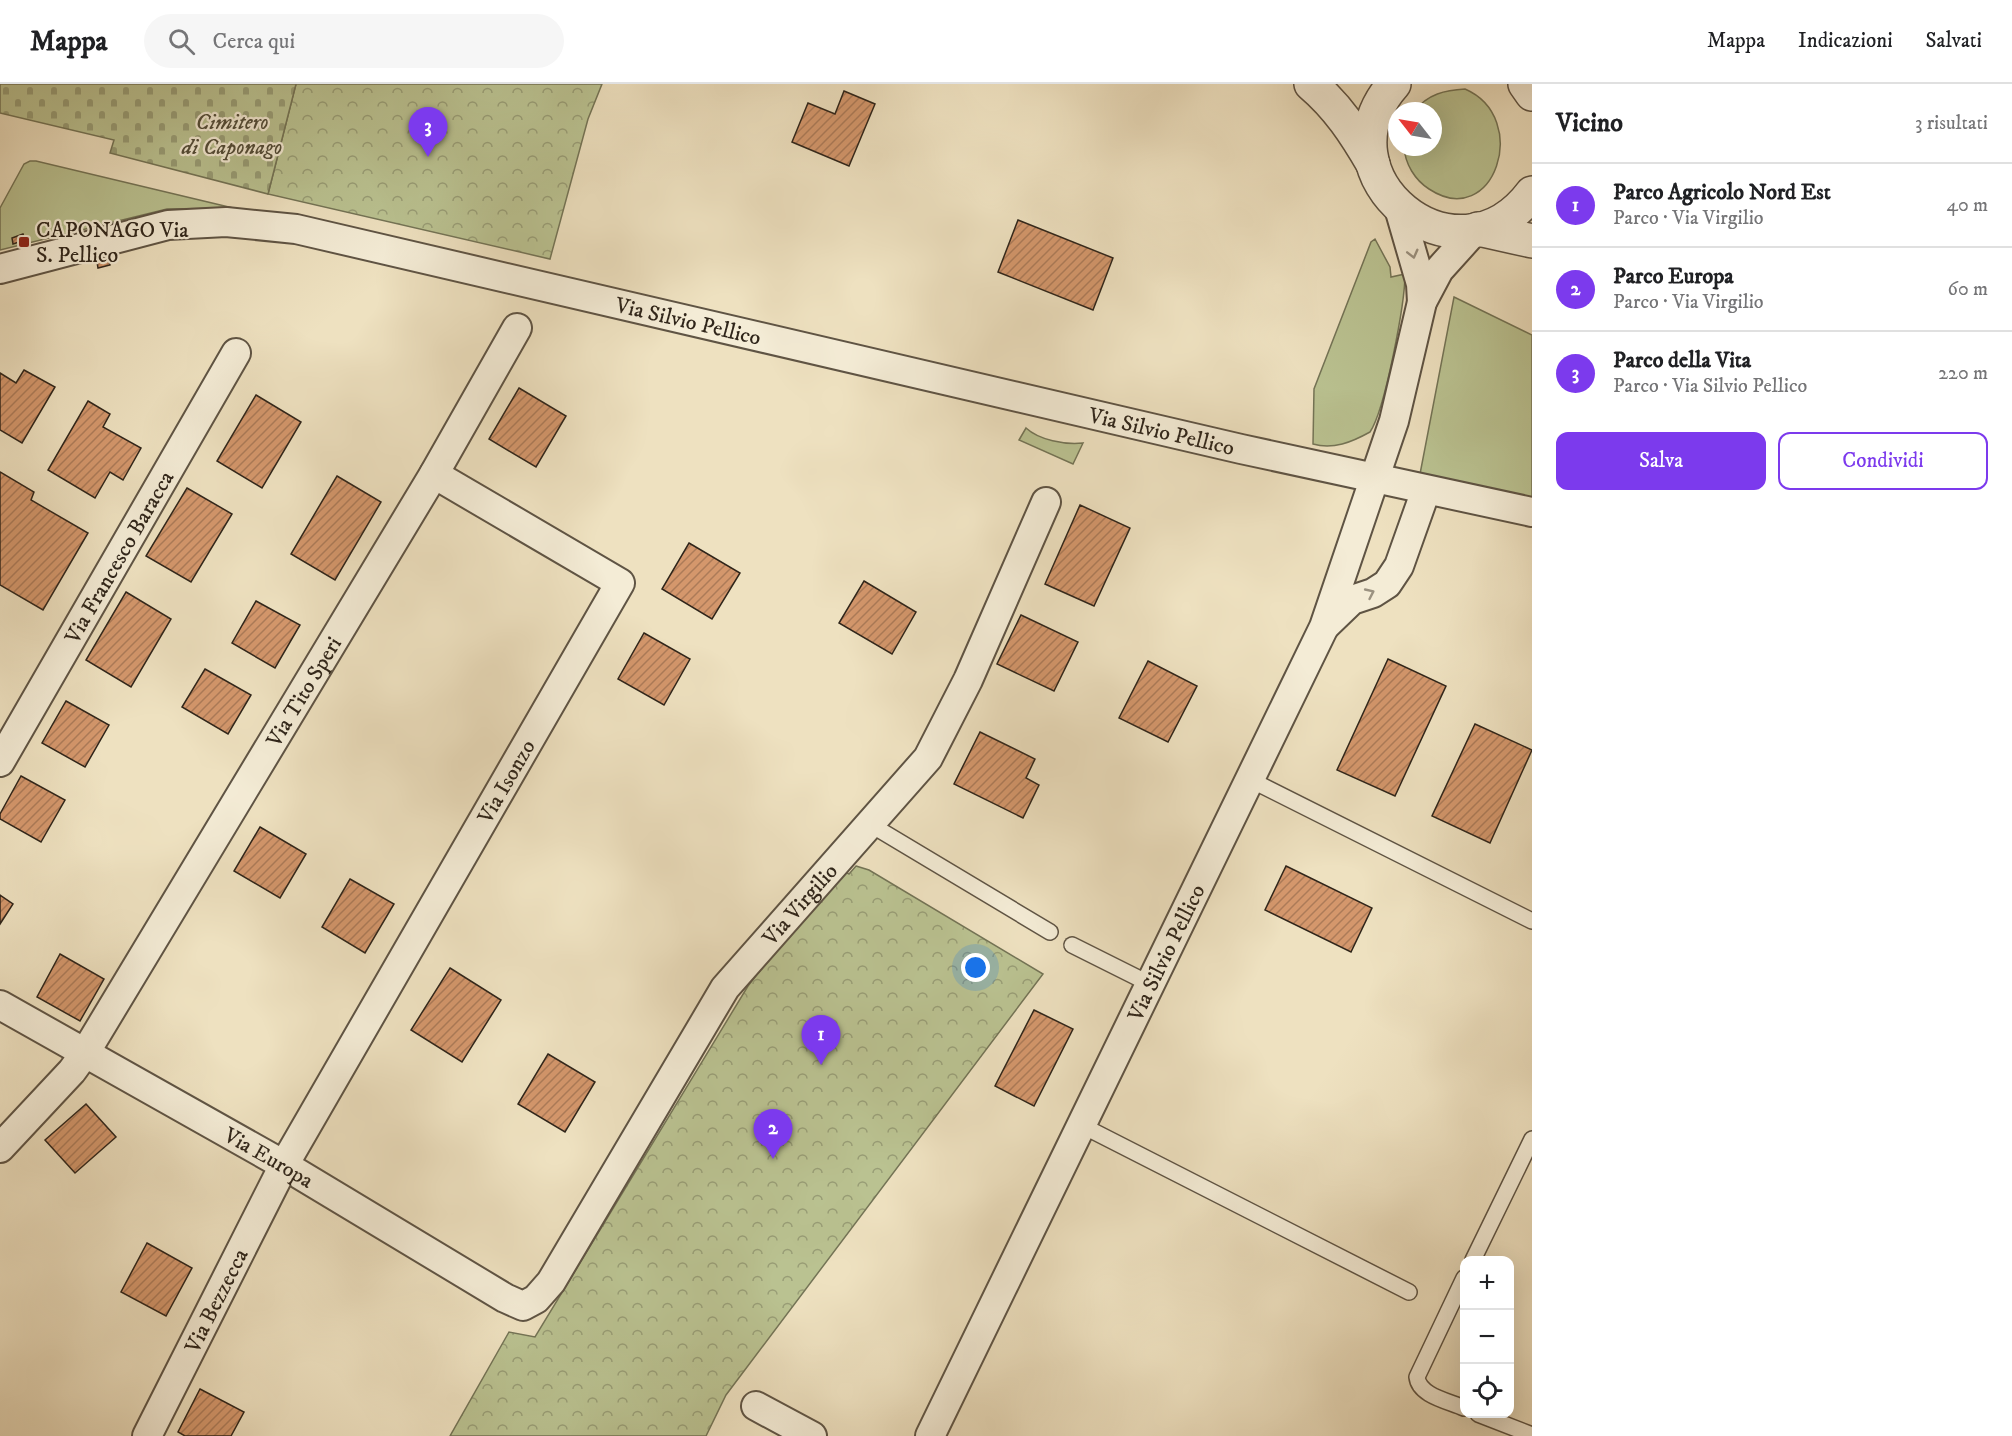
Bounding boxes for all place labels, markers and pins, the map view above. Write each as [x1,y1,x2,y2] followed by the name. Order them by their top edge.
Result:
[408,107,448,157] pin: 3
[36,217,189,269] place label: CAPONAGO Via S. Pellico
[17,235,31,249] marker: CAPONAGO Via S. Pellico
[802,1016,840,1065] pin: 1
[754,1110,792,1159] pin: 2

